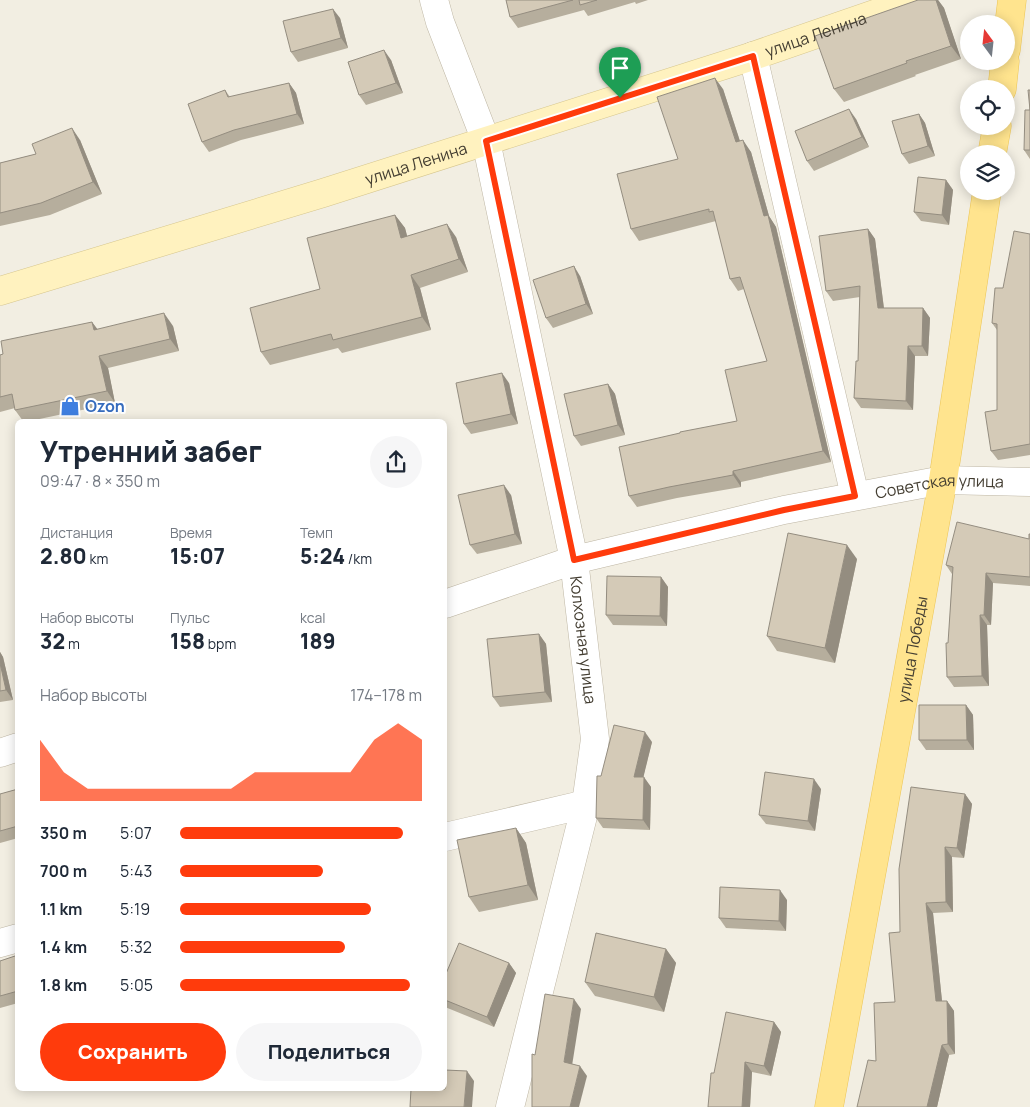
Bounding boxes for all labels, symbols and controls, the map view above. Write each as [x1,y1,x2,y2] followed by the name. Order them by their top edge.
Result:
[762,7,869,62] street label: улица Ленина
[960,15,1015,70] north arrow
[960,15,1015,200] map controls
[599,47,641,98] pin
[606,54,634,82] icon: arrive
[960,80,1015,135] button: locate
[362,137,470,190] street label: улица Ленина
[960,145,1015,200] button: layers
[59,395,81,417] shop icon: Ozon
[85,395,125,417] place label: Ozon
[40,432,262,470] text: Утренний забег
[370,436,422,488] button: share
[873,469,1004,504] street label: Советская улица
[40,470,160,492] text: 09:47 · 8 × 350 m
[40,523,113,542] text: Дистанция
[170,523,212,542] text: Время
[300,523,333,542] text: Темп
[40,542,87,570] text: 2.80
[170,542,225,570] text: 15:07
[300,542,345,570] text: 5:24
[87,549,108,568] text: km
[345,549,372,568] text: /km
[565,575,602,705] street label: Колхозная улица
[892,594,933,705] street label: улица Победы
[40,608,134,627] text: Набор высоты
[170,608,210,627] text: Пульс
[300,608,326,627] text: kcal
[40,627,65,655] text: 32
[170,627,205,655] text: 158
[300,627,336,655] text: 189
[65,634,80,653] text: m
[205,634,236,653] text: bpm
[40,684,147,706] text: Набор высоты
[350,684,422,706] text: 174–178 m
[40,822,87,844] text: 350 m
[120,822,152,844] text: 5:07
[40,860,87,882] text: 700 m
[120,860,152,882] text: 5:43
[40,898,83,920] text: 1.1 km
[120,898,150,920] text: 5:19
[40,936,87,958] text: 1.4 km
[120,936,152,958] text: 5:32
[40,974,87,996] text: 1.8 km
[120,974,153,996] text: 5:05
[40,1023,226,1081] button: Сохранить
[236,1023,422,1081] button: Поделиться

